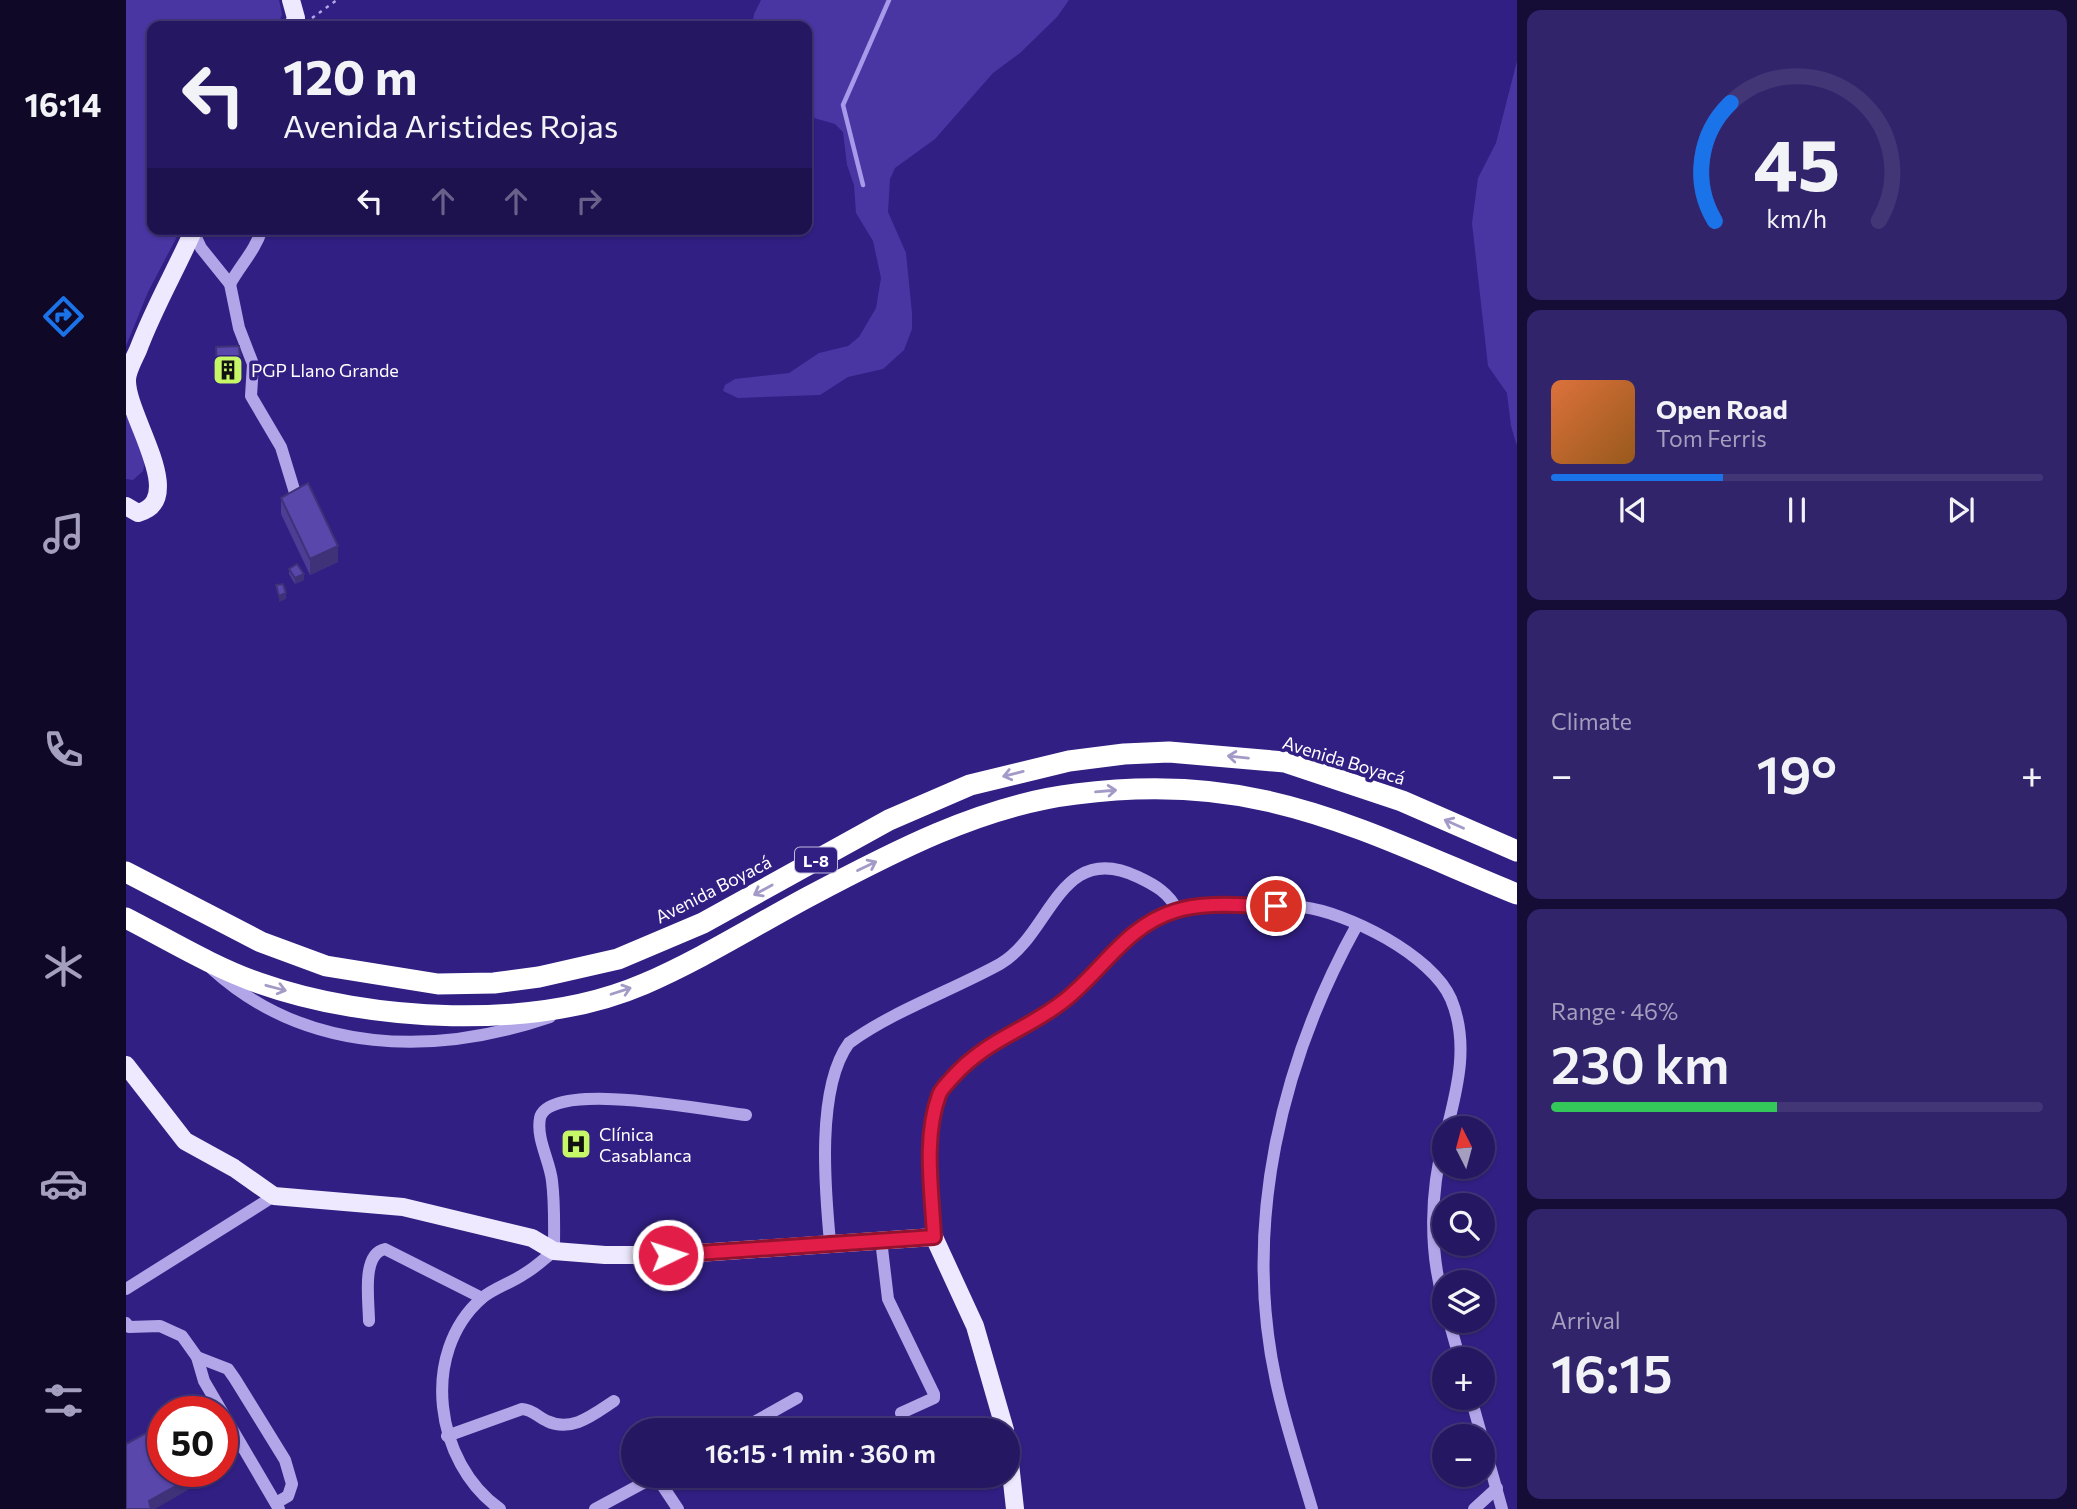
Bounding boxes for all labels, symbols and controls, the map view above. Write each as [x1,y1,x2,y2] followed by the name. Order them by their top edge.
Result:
[283,45,417,105] text: 120 m
[168,49,259,140] icon: left
[25,84,101,124] text: 16:14
[283,105,618,145] text: Avenida Aristides Rojas
[1753,117,1841,206] text: 45
[351,182,389,220] icon: left
[424,182,462,220] icon: ahead
[497,182,535,220] icon: ahead
[570,182,608,220] icon: right
[1767,203,1827,233] text: km/h
[39,292,88,341] icon: directions
[211,353,245,387] building icon: PGP Llano Grande
[251,359,399,381] place label: PGP Llano Grande
[1656,393,1788,424] text: Open Road
[1656,424,1767,452] text: Tom Ferris
[1614,491,1652,529] icon: previous
[1778,491,1816,529] icon: pause
[1942,491,1980,529] icon: next
[39,509,88,558] icon: music
[1551,707,1632,735] text: Climate
[39,725,88,774] icon: phone
[1280,731,1408,789] street label: Avenida Boyacá
[1756,741,1837,805] text: 19°
[1228,750,1250,763] one-way arrow
[1551,750,1573,797] text: −
[2021,750,2043,797] text: +
[1002,768,1025,782] one-way arrow
[1094,784,1117,797] one-way arrow
[1444,817,1466,830] one-way arrow
[795,848,837,873] road number: L-8
[651,850,775,928] street label: Avenida Boyacá
[856,859,877,873] one-way arrow
[1246,876,1306,936] pin
[754,883,774,897] one-way arrow
[1257,887,1295,925] icon: arrive
[39,942,88,991] icon: climate
[264,982,287,995] one-way arrow
[610,984,632,997] one-way arrow
[1551,997,1678,1025] text: Range · 46%
[1551,1031,1729,1095] text: 230 km
[1432,1116,1494,1180] north arrow
[1432,1116,1495,1487] map controls
[599,1123,692,1166] place label: Clínica Casablanca
[559,1127,593,1161] hospital icon: Clínica Casablanca
[39,1159,88,1208] icon: car
[1432,1193,1495,1256] button: search
[631,1218,705,1292] position arrow
[1432,1270,1495,1333] button: layers
[1551,1306,1621,1334] text: Arrival
[1551,1340,1673,1404] text: 16:15
[1432,1347,1495,1410] button: +
[39,1376,88,1425] icon: filters
[147,1396,238,1487] speed limit sign: 50
[1432,1424,1495,1487] button: −
[705,1437,936,1468] text: 16:15 · 1 min · 360 m

